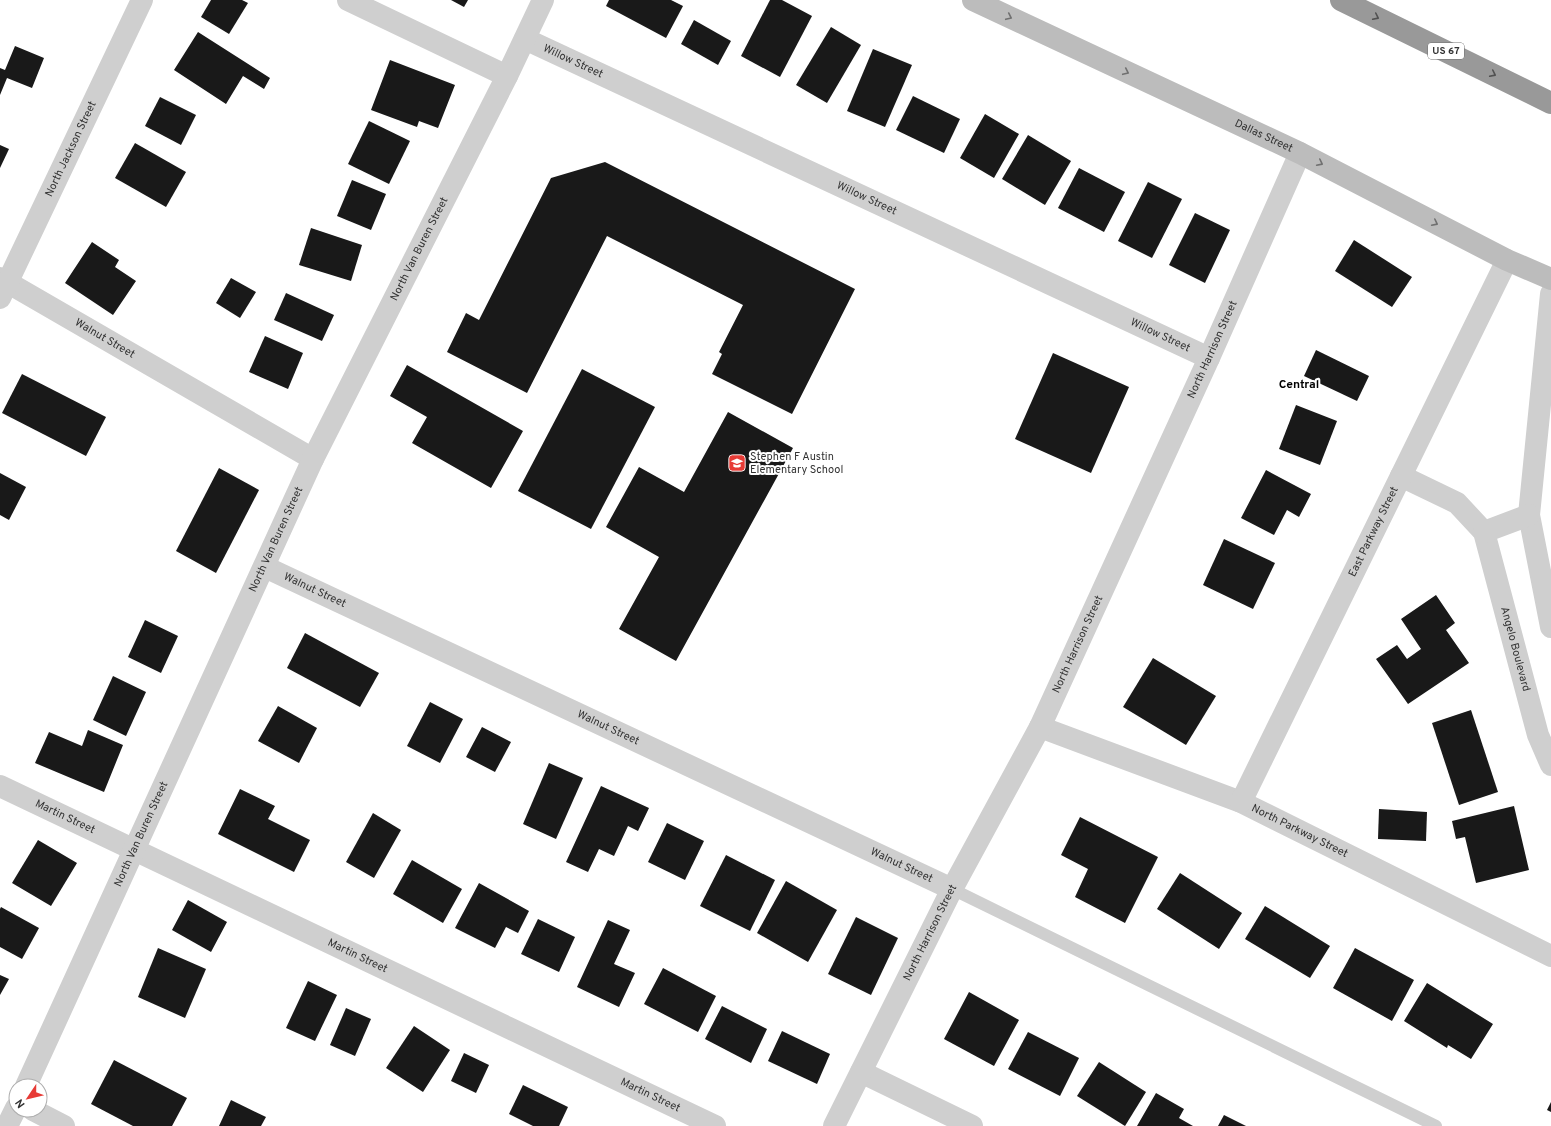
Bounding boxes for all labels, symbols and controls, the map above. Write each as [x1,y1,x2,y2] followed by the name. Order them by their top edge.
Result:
[1004,12,1012,20] one-way arrow
[1372,12,1380,20] one-way arrow
[541,41,605,81] street label: Willow Street
[1428,43,1464,59] road number: US 67
[1122,67,1130,75] one-way arrow
[1489,69,1496,77] one-way arrow
[42,99,100,199] street label: North Jackson Street
[1232,116,1295,156] street label: Dallas Street
[1316,159,1323,166] one-way arrow
[834,178,899,218] street label: Willow Street
[387,195,451,303] street label: North Van Buren Street
[1431,218,1438,226] one-way arrow
[1184,298,1241,401] street label: North Harrison Street
[1128,315,1193,355] street label: Willow Street
[72,316,137,361] street label: Walnut Street
[1279,377,1319,393] district label: Central
[750,450,843,477] place label: Stephen F Austin Elementary School
[727,453,747,473] school or university icon: Stephen F Austin Elementary School
[1346,484,1402,579] street label: East Parkway Street
[246,485,306,594] street label: North Van Buren Street
[281,570,348,611] street label: Walnut Street
[1049,593,1106,695] street label: North Harrison Street
[1497,605,1533,693] street label: Angelo Boulevard
[575,707,642,748] street label: Walnut Street
[111,779,171,889] street label: North Van Buren Street
[33,797,97,837] street label: Martin Street
[1249,801,1350,861] street label: North Parkway Street
[868,845,935,886] street label: Walnut Street
[900,882,960,983] street label: North Harrison Street
[325,936,390,976] street label: Martin Street
[618,1075,682,1115] street label: Martin Street
[8,1078,48,1118] north arrow
[13,1096,29,1110] text: N

